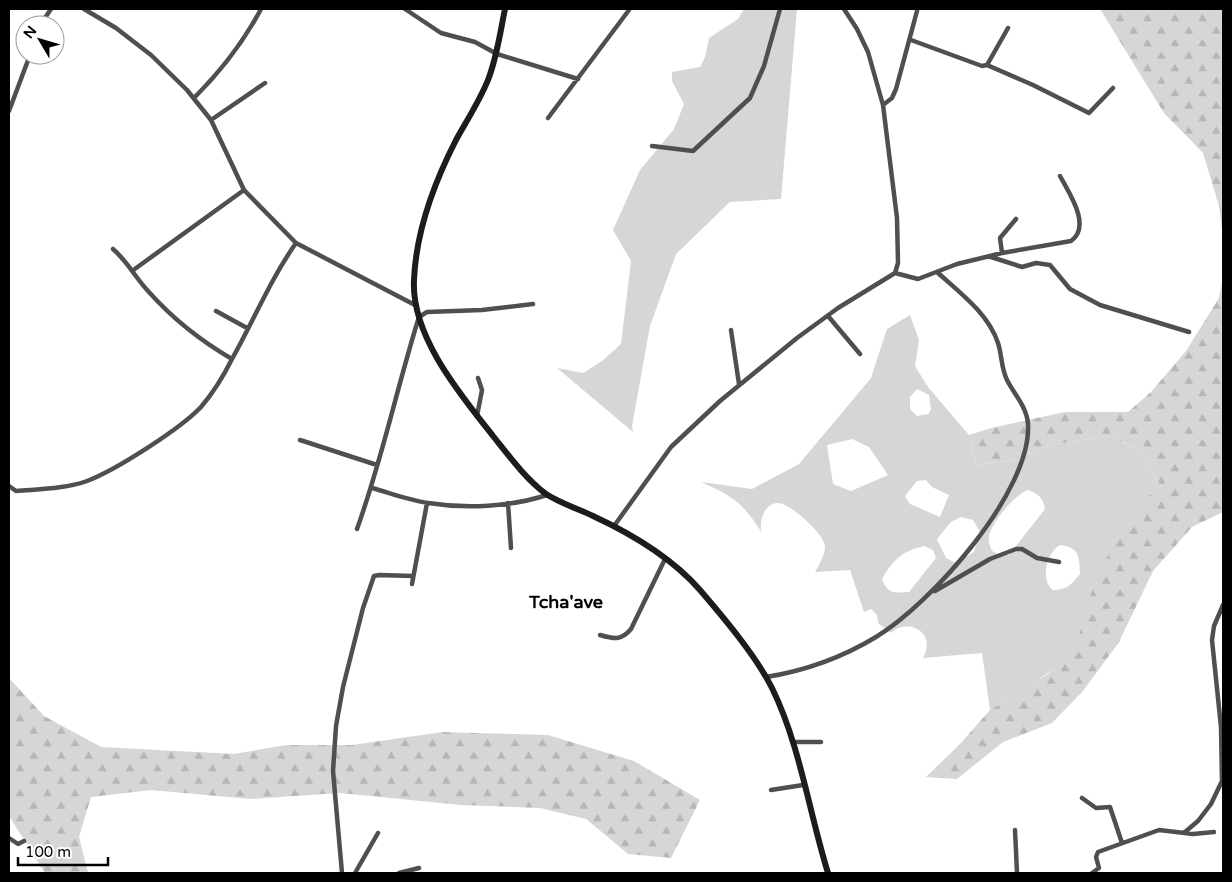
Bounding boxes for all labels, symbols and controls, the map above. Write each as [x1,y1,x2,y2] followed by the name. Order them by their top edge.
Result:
[15,15,65,65] north arrow
[20,23,40,42] text: N
[528,591,603,613] district label: Tcha'ave
[18,834,108,866] scale bar
[25,843,71,861] text: 100 m

